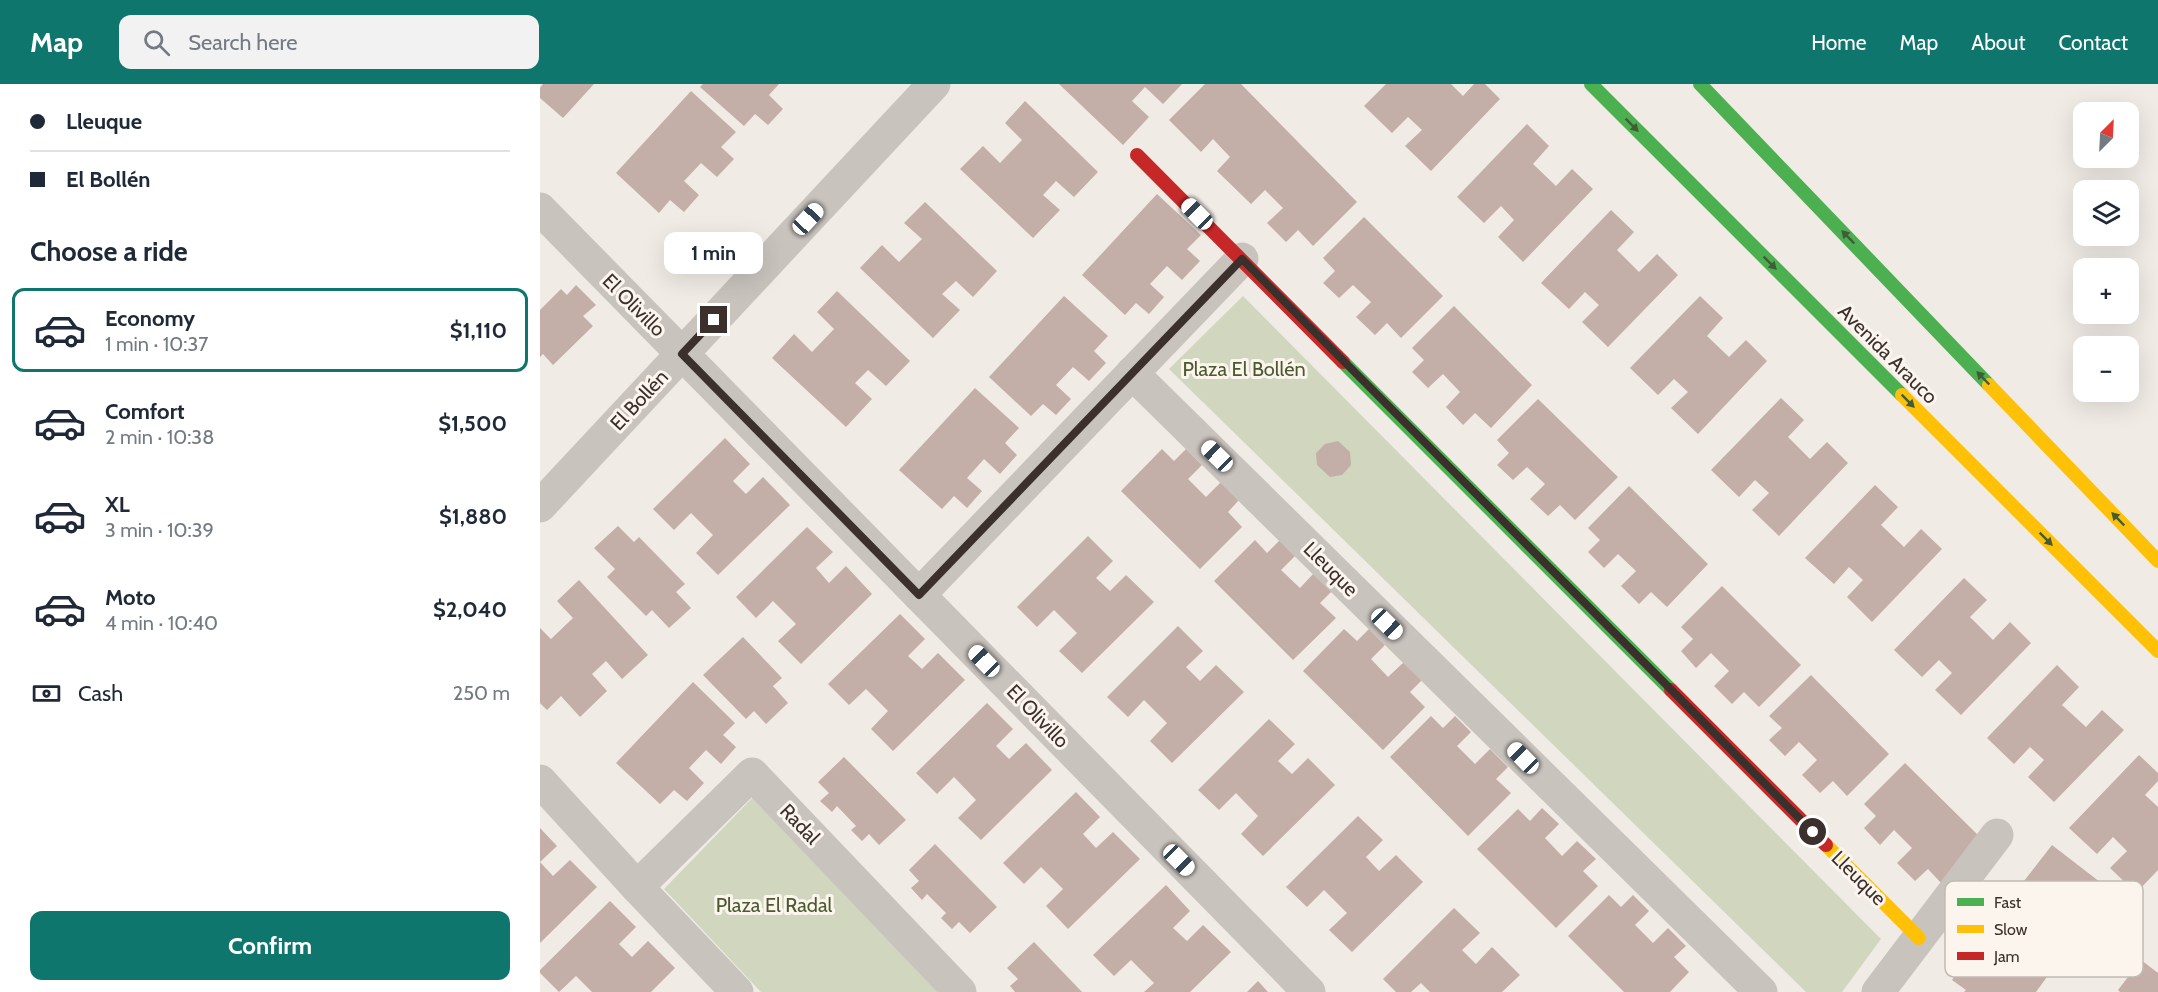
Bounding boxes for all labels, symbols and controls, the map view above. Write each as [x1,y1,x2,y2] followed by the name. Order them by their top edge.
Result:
[119,15,539,69] search box
[30,25,83,59] text: Map
[140,26,173,59] icon: search
[188,29,297,56] text: Search here
[1811,30,1867,55] text: Home
[1900,30,1938,55] text: Map
[1971,30,2025,55] text: About
[2058,30,2128,55] text: Contact
[2073,102,2139,168] north arrow
[2073,102,2139,402] map controls
[66,108,142,135] text: Lleuque
[1625,118,1639,132] one-way arrow
[66,166,150,193] text: El Bollén
[2073,180,2139,246] button: layers
[1178,195,1216,233] car
[789,200,827,238] car
[1841,231,1855,245] one-way arrow
[664,233,764,275] callout: 1 min
[30,235,188,268] text: Choose a ride
[691,241,736,265] text: 1 min
[1763,256,1777,270] one-way arrow
[2073,258,2139,324] button: +
[598,269,670,341] street label: El Olivillo
[1833,299,1943,409] street label: Avenida Arauco
[33,303,87,357] icon: car
[105,305,195,332] text: Economy
[700,306,727,333] route end
[450,317,507,344] text: $1,110
[105,332,208,356] text: 1 min · 10:37
[2073,336,2139,402] button: −
[1182,357,1306,381] park label: Plaza El Bollén
[605,365,673,435] street label: El Bollén
[1976,372,1990,386] one-way arrow
[1901,394,1916,408] one-way arrow
[33,396,87,450] icon: car
[105,398,184,425] text: Comfort
[438,410,507,437] text: $1,500
[105,425,214,449] text: 2 min · 10:38
[1198,437,1236,475] car
[33,489,87,543] icon: car
[105,491,130,518] text: XL
[439,503,507,530] text: $1,880
[2111,512,2125,526] one-way arrow
[105,518,214,542] text: 3 min · 10:39
[2039,531,2053,546] one-way arrow
[1299,537,1363,601] street label: Lleuque
[33,582,87,636] icon: car
[105,584,156,611] text: Moto
[433,596,507,623] text: $2,040
[1368,605,1406,643] car
[105,611,218,635] text: 4 min · 10:40
[965,642,1003,680] car
[30,677,63,710] icon: cash
[1002,679,1074,753] street label: El Olivillo
[78,680,123,707] text: Cash
[453,681,510,705] text: 250 m
[1504,739,1542,777] car
[775,799,825,849] street label: Radal
[1799,818,1826,845] route start
[1160,841,1198,879] car
[1827,846,1891,910] street label: Lleuque
[1945,881,2143,977] legend
[716,893,833,917] park label: Plaza El Radal
[1994,893,2022,912] text: Fast
[30,911,510,980] button: Confirm
[1994,920,2028,939] text: Slow
[1993,947,2020,966] text: Jam

